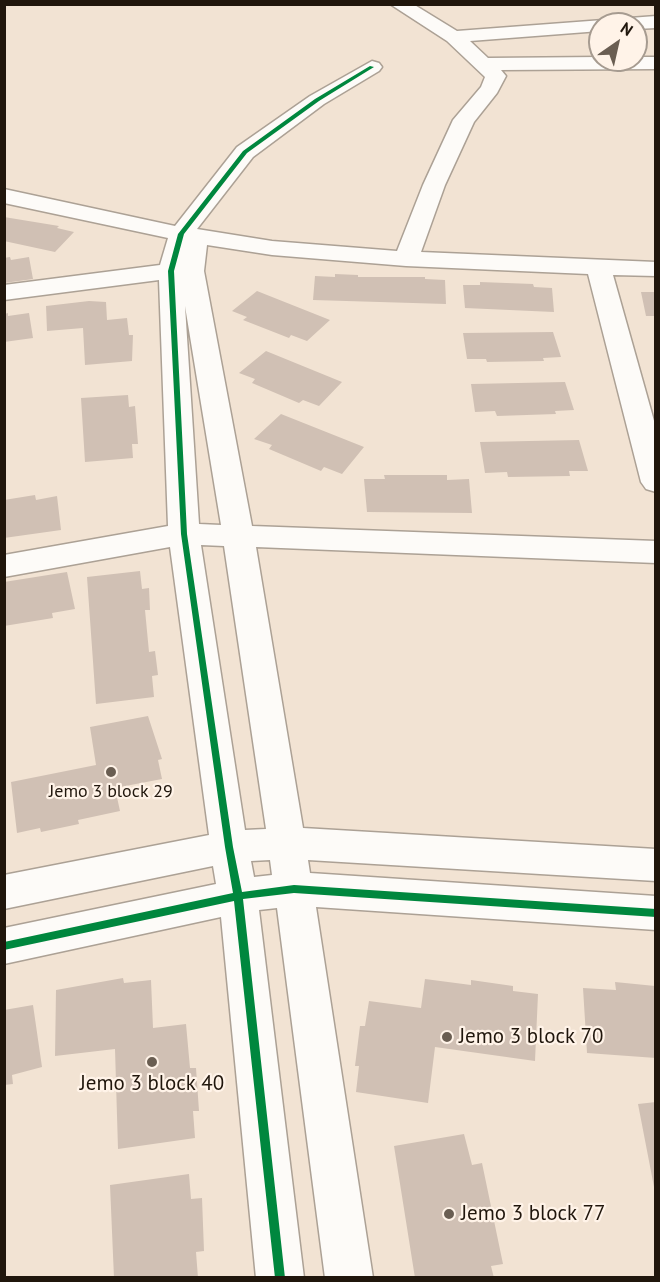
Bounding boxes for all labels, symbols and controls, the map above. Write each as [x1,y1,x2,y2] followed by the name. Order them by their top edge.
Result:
[588,12,648,72] north arrow
[617,18,637,40] text: N
[104,765,118,779] marker: Jemo 3 block 29
[49,781,173,803] place label: Jemo 3 block 29
[459,1024,604,1050] place label: Jemo 3 block 70
[440,1030,454,1044] marker: Jemo 3 block 70
[145,1055,159,1069] marker: Jemo 3 block 40
[80,1071,224,1097] place label: Jemo 3 block 40
[461,1201,606,1227] place label: Jemo 3 block 77
[442,1207,456,1221] marker: Jemo 3 block 77

